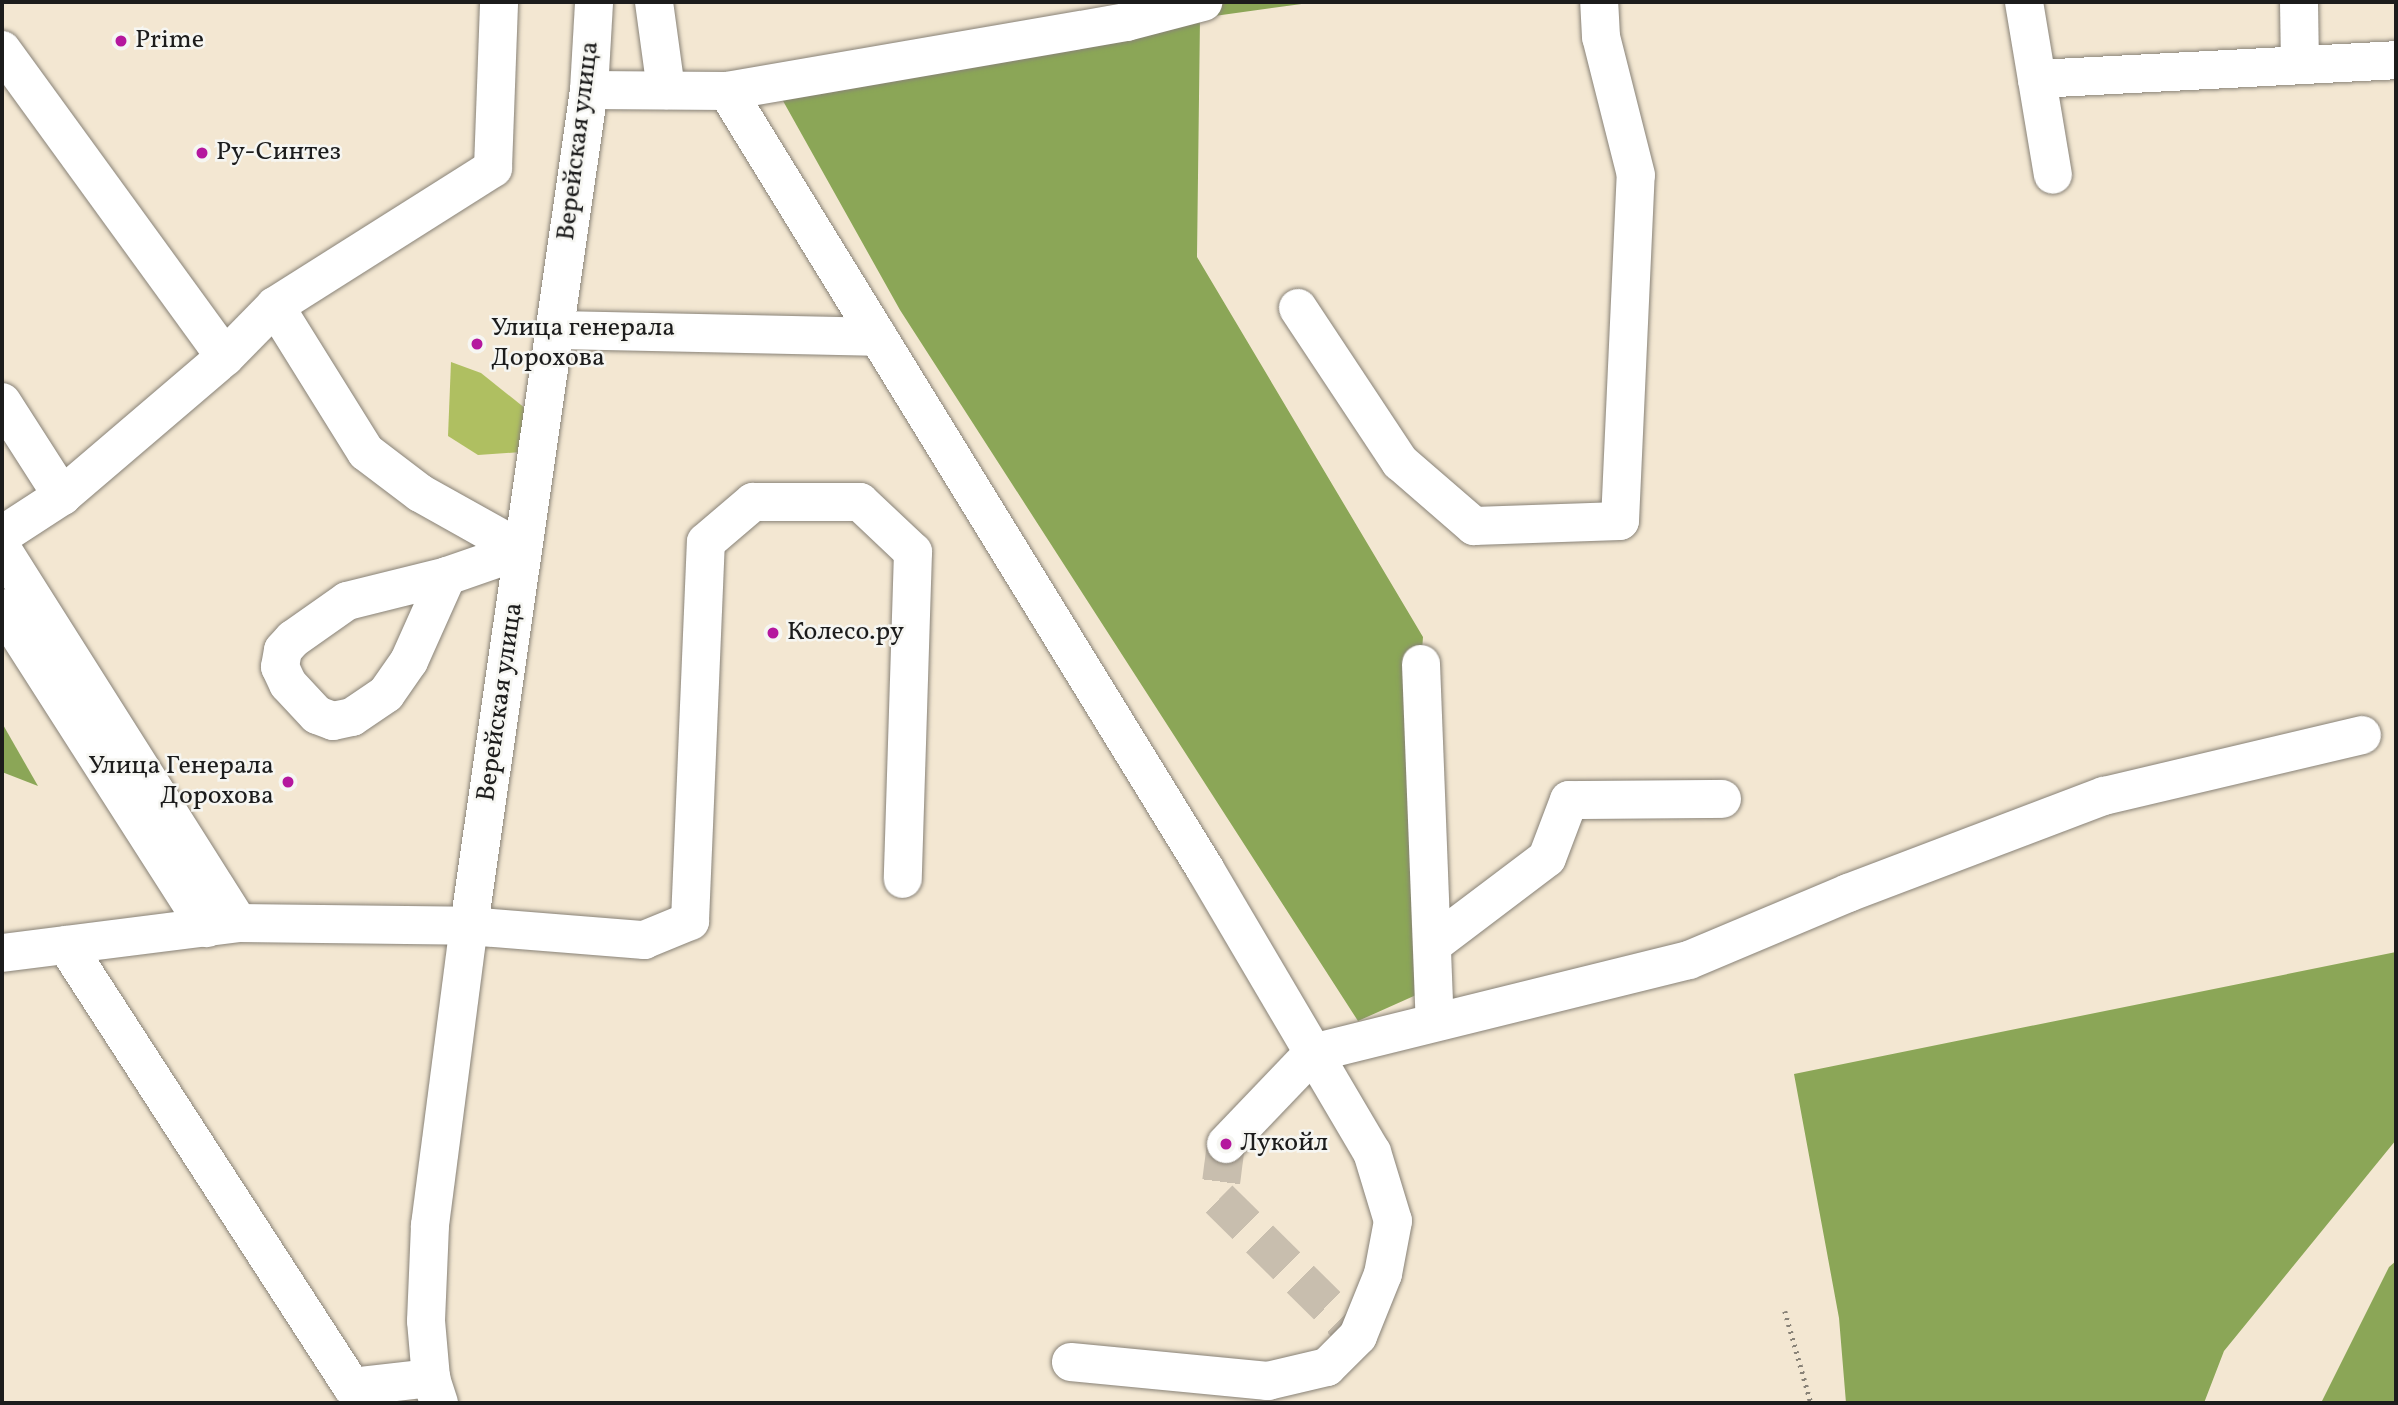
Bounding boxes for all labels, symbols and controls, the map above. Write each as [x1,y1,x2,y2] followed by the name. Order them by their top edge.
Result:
[135,25,204,57] place label: Prime
[113,33,129,49] marker: Prime
[551,39,607,243] street label: Верейская улица
[216,137,341,169] place label: Ру-Синтез
[194,145,210,161] marker: Ру-Синтез
[491,313,675,374] place label: Улица генерала Дорохова
[469,336,485,352] marker: Улица генерала Дорохова
[472,600,530,804] street label: Верейская улица
[787,617,904,649] place label: Колесо.ру
[765,625,781,641] marker: Колесо.ру
[88,751,274,812] place label: Улица Генерала Дорохова
[280,774,296,790] marker: Улица Генерала Дорохова
[1240,1128,1328,1160] place label: Лукойл
[1218,1136,1234,1152] marker: Лукойл

